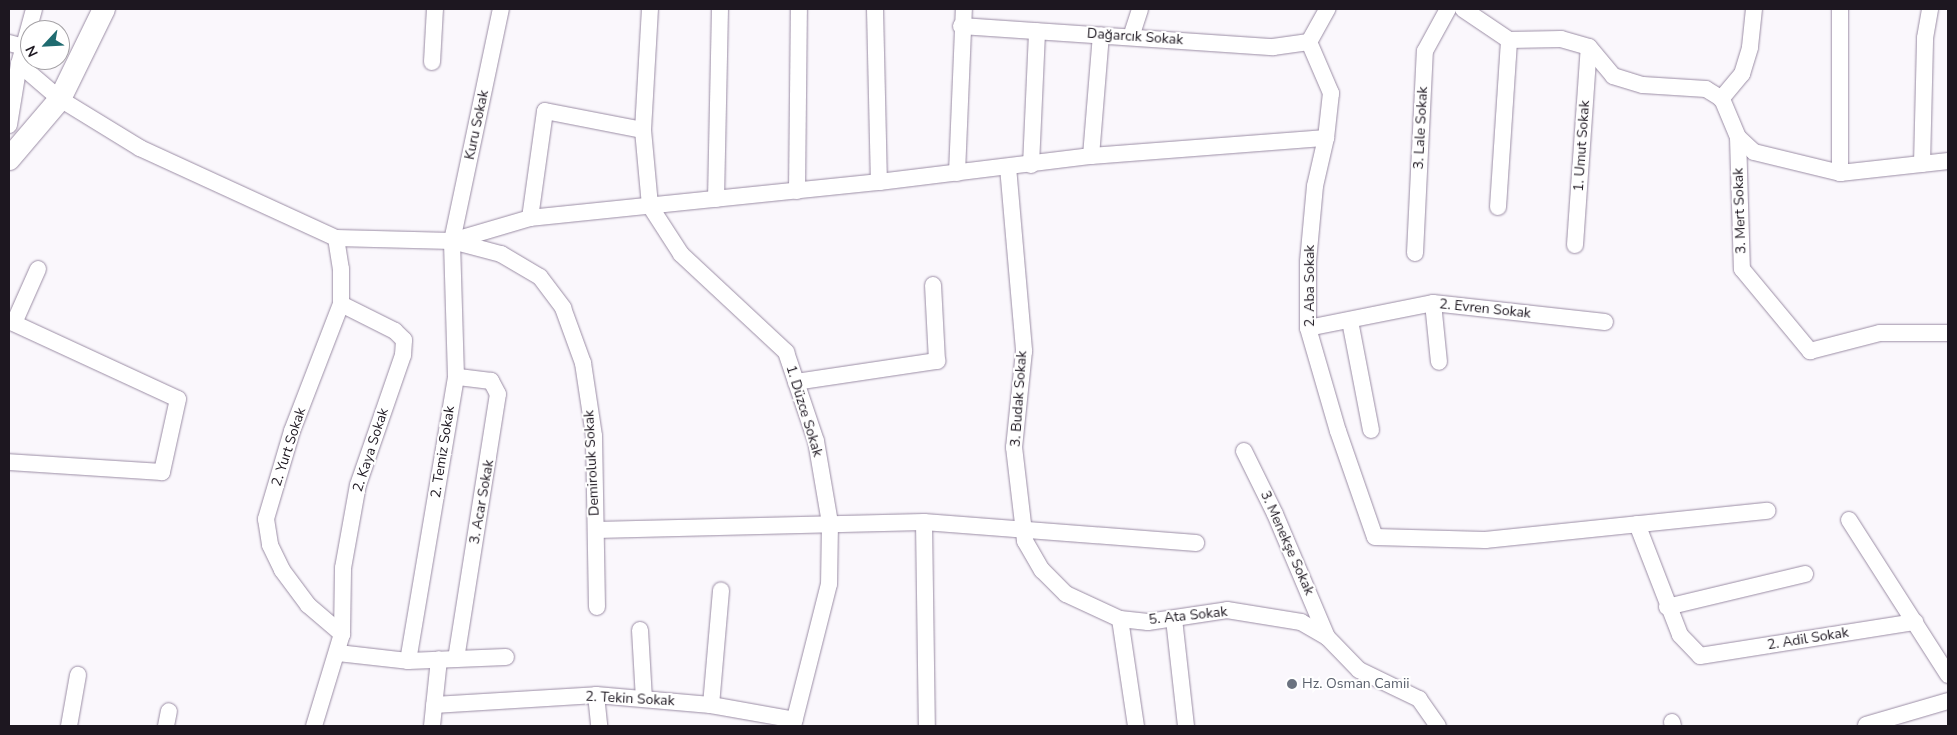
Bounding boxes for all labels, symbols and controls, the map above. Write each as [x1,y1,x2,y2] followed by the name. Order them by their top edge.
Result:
[20,20,70,70] north arrow
[1086,25,1184,49] street label: Dağarcık Sokak
[21,42,43,60] text: N
[1410,86,1432,170] street label: 3. Lale Sokak
[461,89,493,161] street label: Kuru Sokak
[1570,100,1594,192] street label: 1. Umut Sokak
[1730,168,1750,254] street label: 3. Mert Sokak
[1302,245,1318,327] street label: 2. Aba Sokak
[1438,296,1532,322] street label: 2. Evren Sokak
[1007,350,1031,448] street label: 3. Budak Sokak
[782,363,826,459] street label: 1. Düzce Sokak
[268,405,310,489] street label: 2. Yurt Sokak
[427,405,459,499] street label: 2. Temiz Sokak
[350,406,392,494] street label: 2. Kaya Sokak
[581,410,603,516] street label: Demiroluk Sokak
[466,458,498,546] street label: 3. Acar Sokak
[1256,488,1318,598] street label: 3. Menekşe Sokak
[1148,604,1228,628] street label: 5. Ata Sokak
[1766,624,1850,654] street label: 2. Adil Sokak
[1302,676,1409,692] place label: Hz. Osman Camii
[1286,678,1298,690] marker: Hz. Osman Camii
[585,688,675,710] street label: 2. Tekin Sokak

